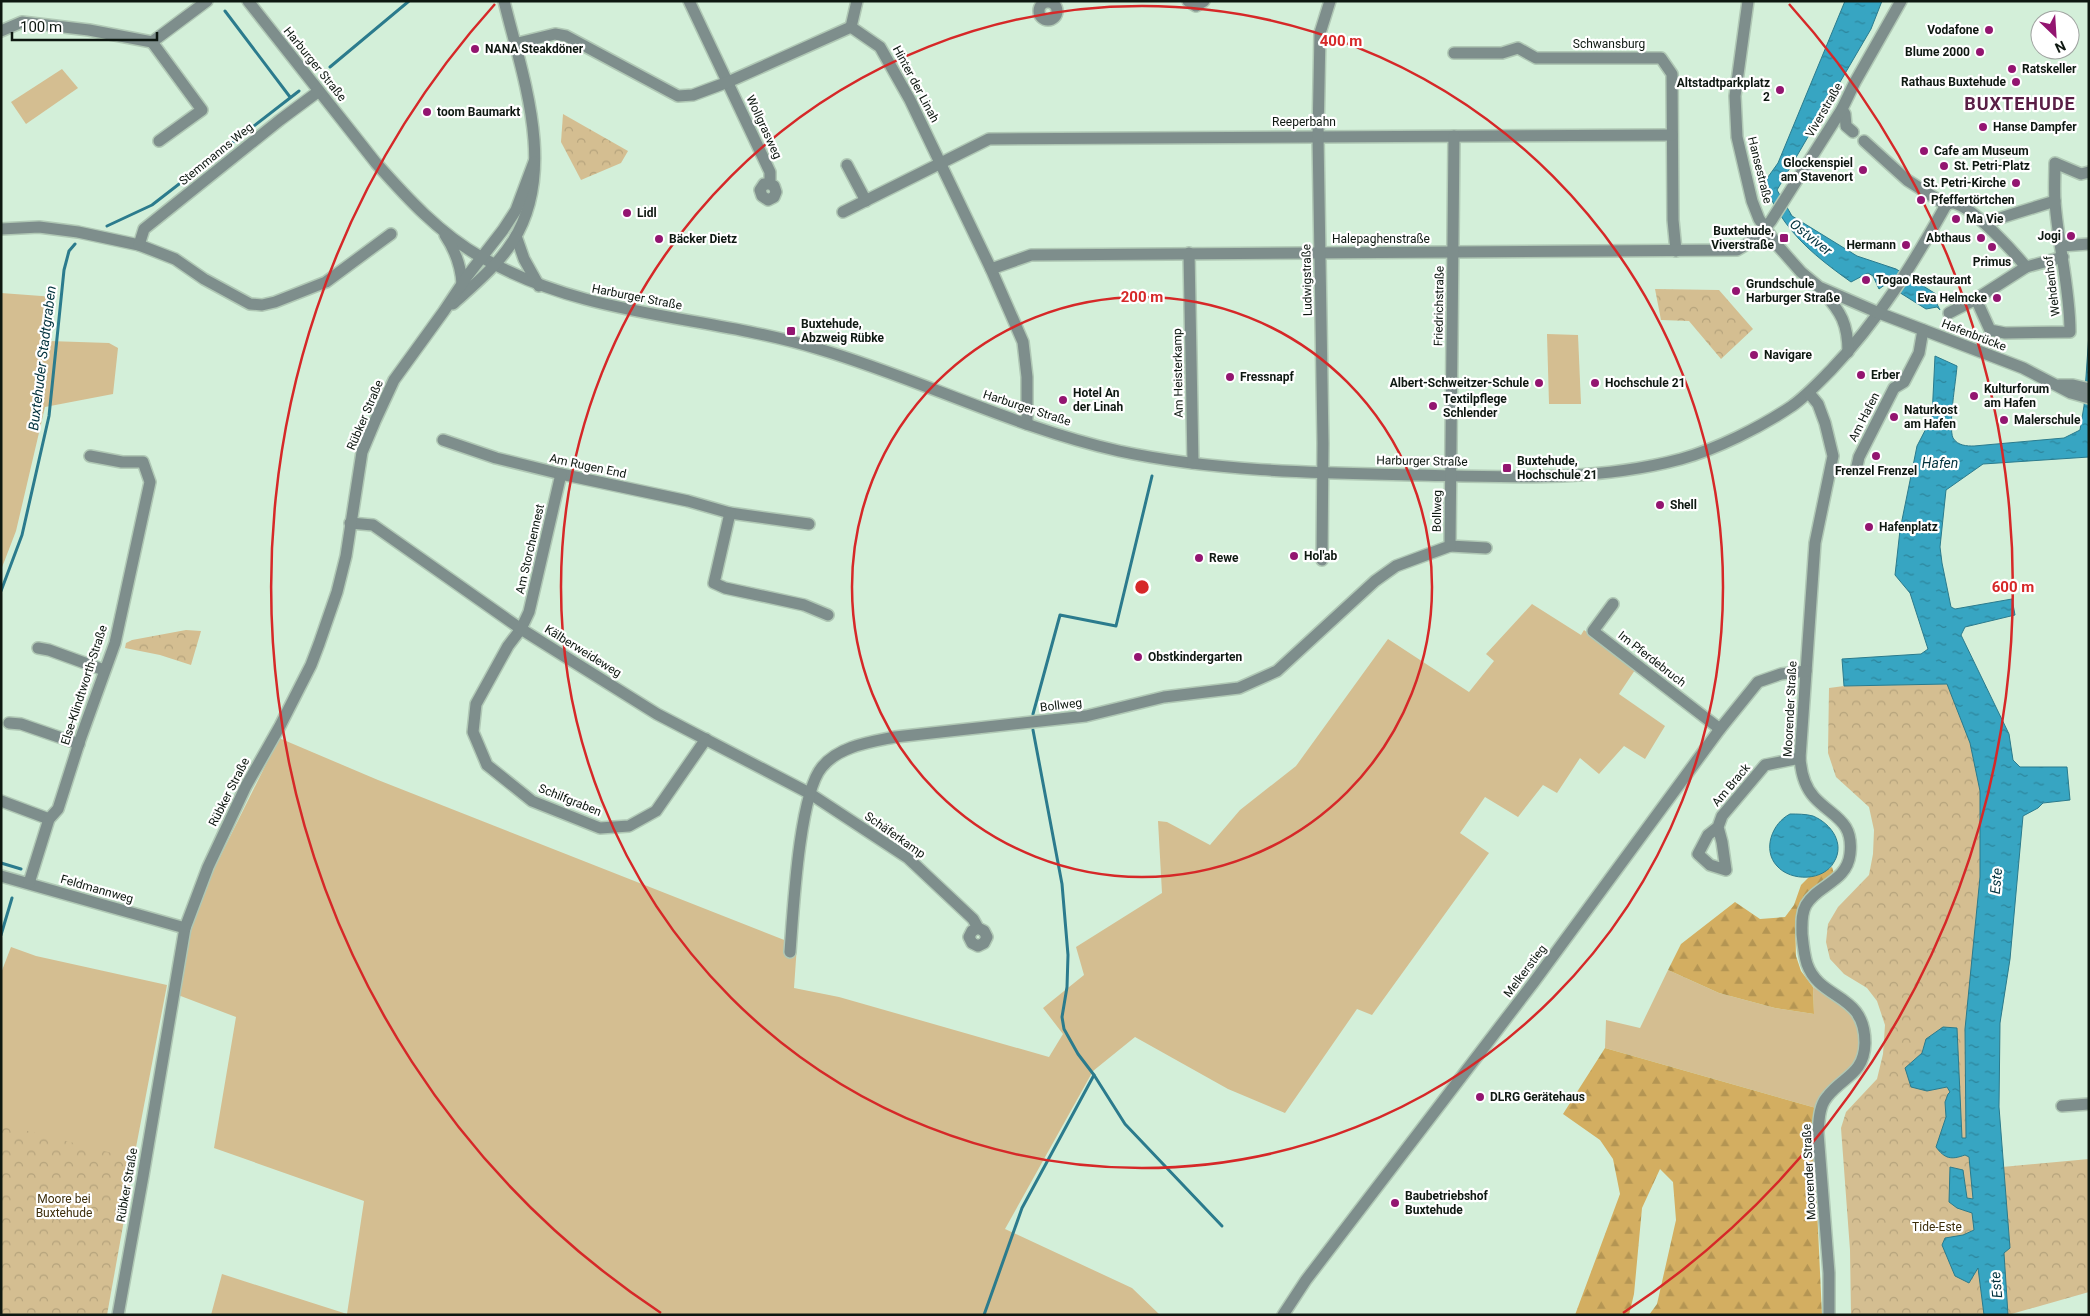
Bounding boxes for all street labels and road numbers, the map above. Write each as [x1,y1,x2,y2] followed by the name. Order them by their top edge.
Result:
[281,24,349,104] street label: Harburger Straße
[1573,37,1645,51] street label: Schwansburg
[890,43,942,125] street label: Hinter der Linah
[1803,80,1845,140] street label: Viverstraße
[743,93,785,161] street label: Wollgrasweg
[1272,115,1336,129] street label: Reeperbahn
[176,120,256,188] street label: Stemmanns Weg
[1745,135,1775,205] street label: Hansestraße
[1332,232,1430,246] street label: Halepaghenstraße
[1299,244,1315,316] street label: Ludwigstraße
[2041,254,2063,317] street label: Wehdenhof
[1431,266,1447,346] street label: Friedrichstraße
[591,281,683,313] street label: Harburger Straße
[1940,316,2008,354] street label: Hafenbrücke
[1170,328,1186,418] street label: Am Heisterkamp
[344,378,386,452] street label: Rübker Straße
[981,387,1073,429] street label: Harburger Straße
[1846,390,1882,444] street label: Am Hafen
[548,451,628,481] street label: Am Rugen End
[1376,453,1468,469] street label: Harburger Straße
[1430,490,1444,532] street label: Bollweg
[513,503,547,595] street label: Am Storchennest
[542,622,624,680] street label: Kälberweideweg
[58,623,110,747] street label: Else-Klindtworth-Straße
[1615,628,1689,690] street label: Im Pferdebruch
[1780,661,1800,757] street label: Moorender Straße
[1039,695,1083,715] street label: Bollweg
[206,755,252,829] street label: Rübker Straße
[1709,760,1754,809] street label: Am Brack
[536,781,604,819] street label: Schilfgraben
[862,809,928,861] street label: Schäferkamp
[59,872,135,906] street label: Feldmannweg
[1501,942,1549,1000] street label: Melkerstieg
[1799,1124,1819,1220] street label: Moorender Straße
[114,1147,140,1223] street label: Rübker Straße

